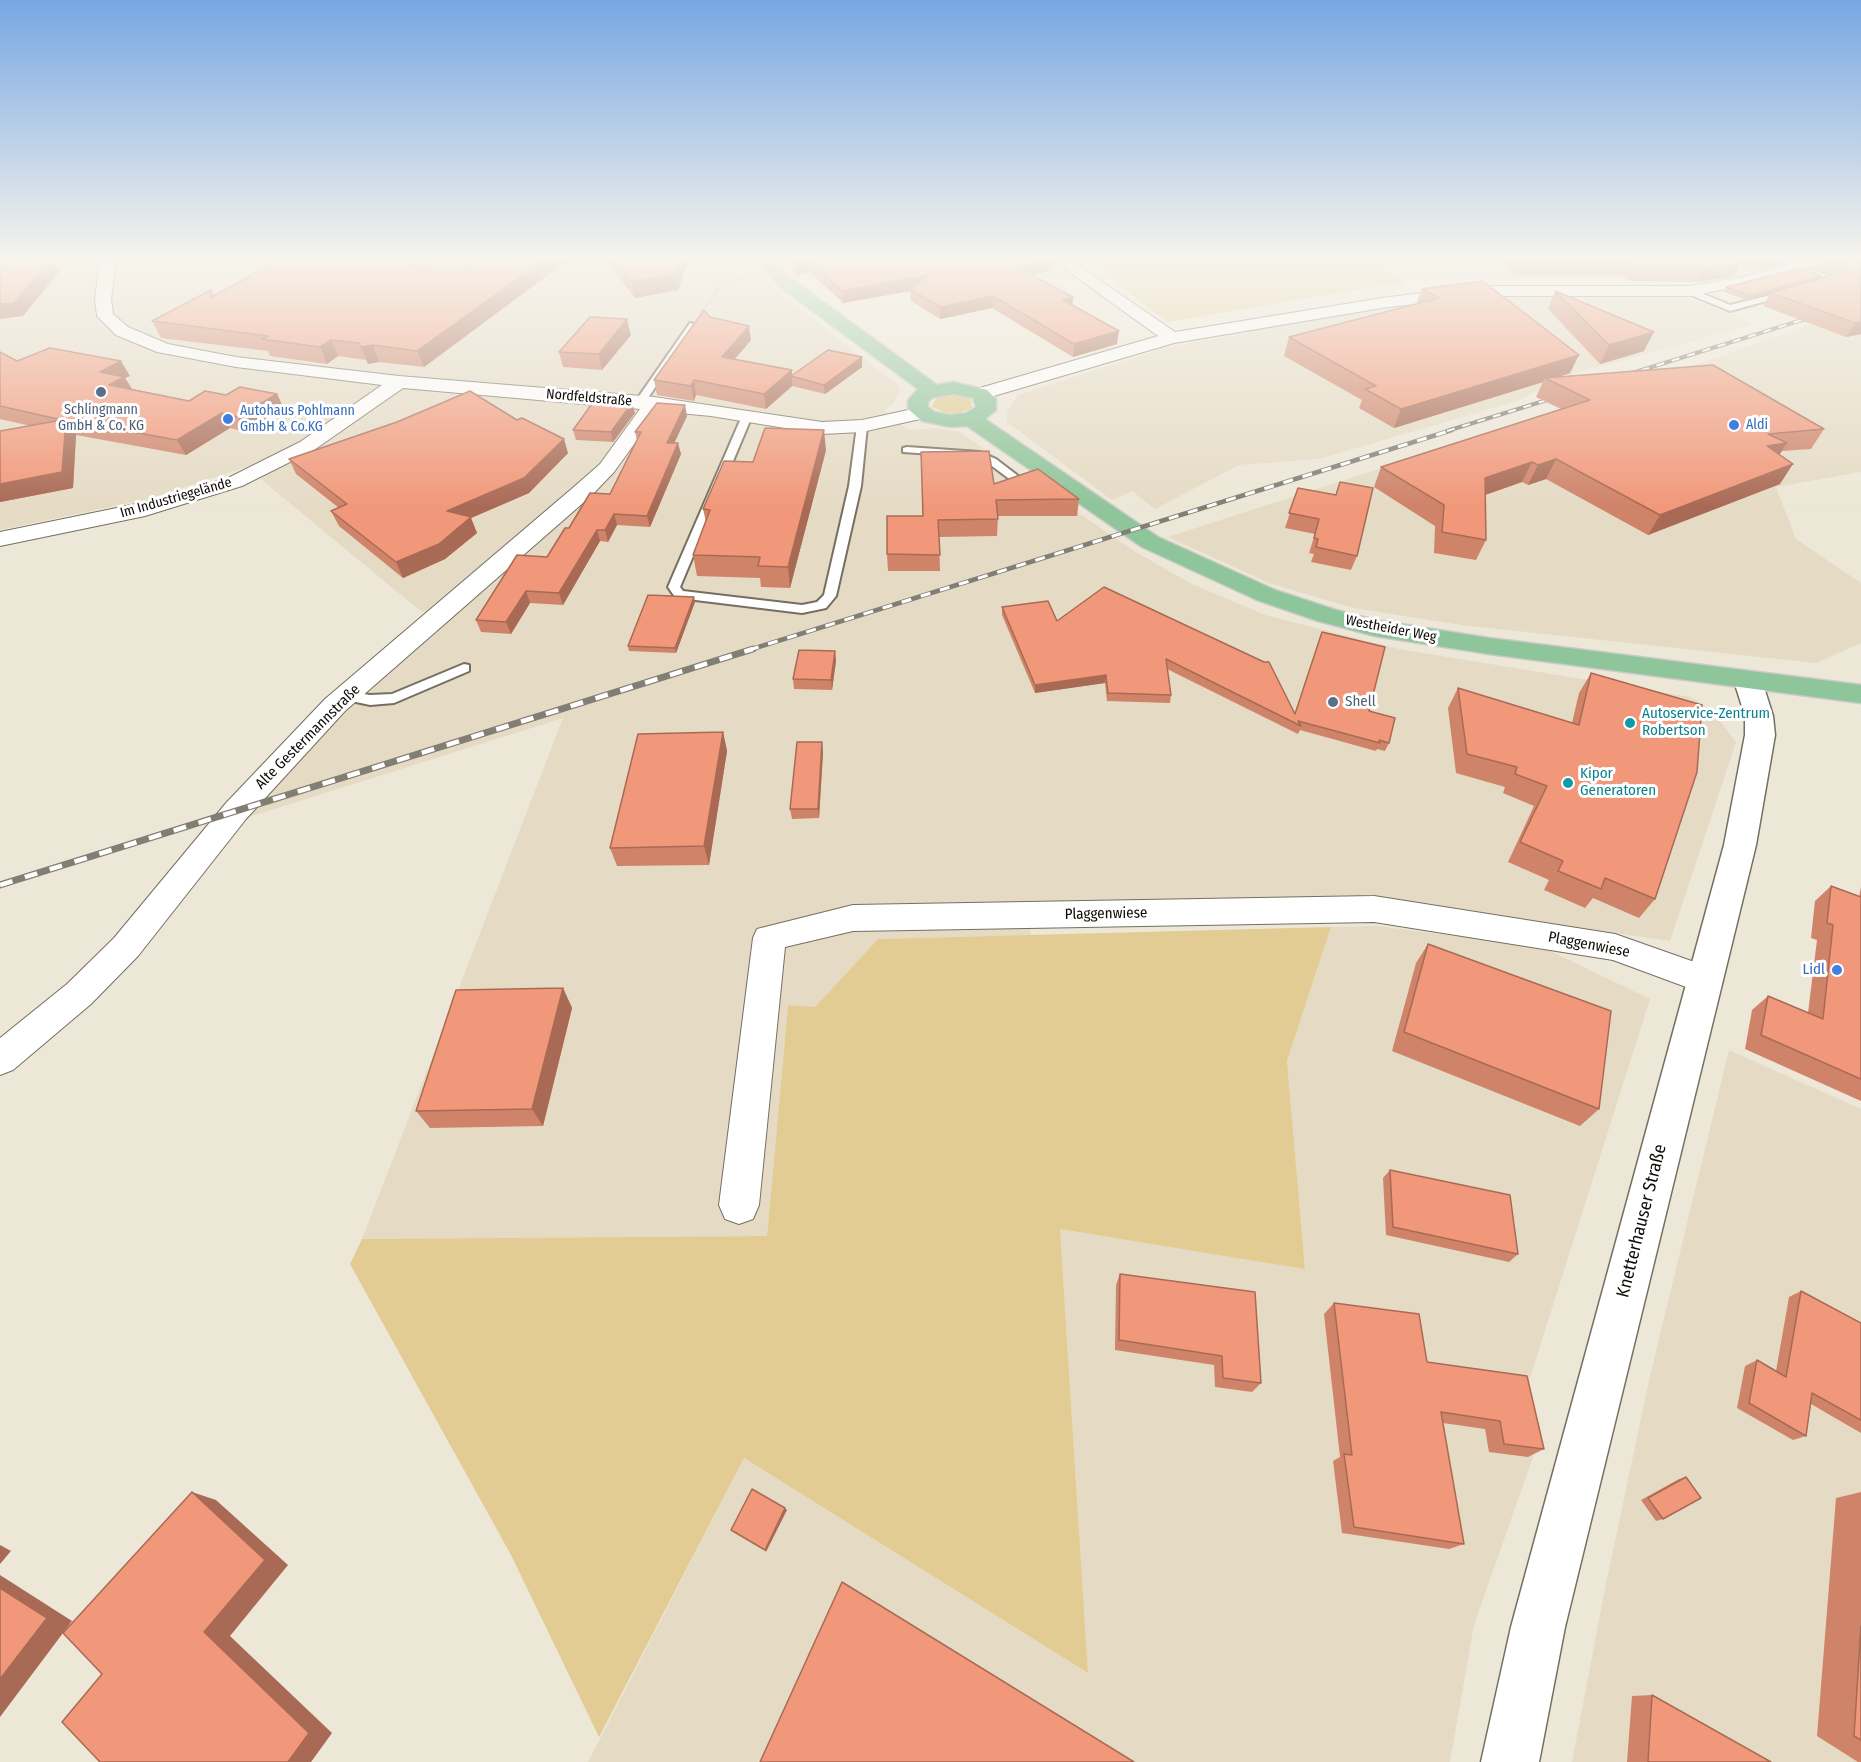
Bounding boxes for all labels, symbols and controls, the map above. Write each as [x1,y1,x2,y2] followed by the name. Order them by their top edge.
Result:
[94,385,108,399] marker: Schlingmann GmbH & Co. KG
[545,386,633,410] street label: Nordfeldstraße
[58,402,144,434] place label: Schlingmann GmbH & Co. KG
[240,403,355,436] place label: Autohaus Pohlmann GmbH & Co.KG
[221,412,235,426] marker: Autohaus Pohlmann GmbH & Co.KG
[1746,417,1768,433] place label: Aldi
[1727,418,1741,432] marker: Aldi
[118,474,234,522] street label: Im Industriegelände
[1344,612,1438,646] street label: Westheider Weg
[252,681,364,793] street label: Alte Gestermannstraße
[1345,693,1376,711] place label: Shell
[1326,695,1340,709] marker: Shell
[1642,705,1770,740] place label: Autoservice-Zentrum Robertson
[1623,716,1637,730] marker: Autoservice-Zentrum Robertson
[1580,765,1656,800] place label: Kipor Generatoren
[1561,776,1575,790] marker: Kipor Generatoren
[1064,904,1148,924] street label: Plaggenwiese
[1547,928,1631,962] street label: Plaggenwiese
[1803,961,1825,979] place label: Lidl
[1830,963,1844,977] marker: Lidl
[1612,1142,1672,1300] street label: Knetterhauser Straße

